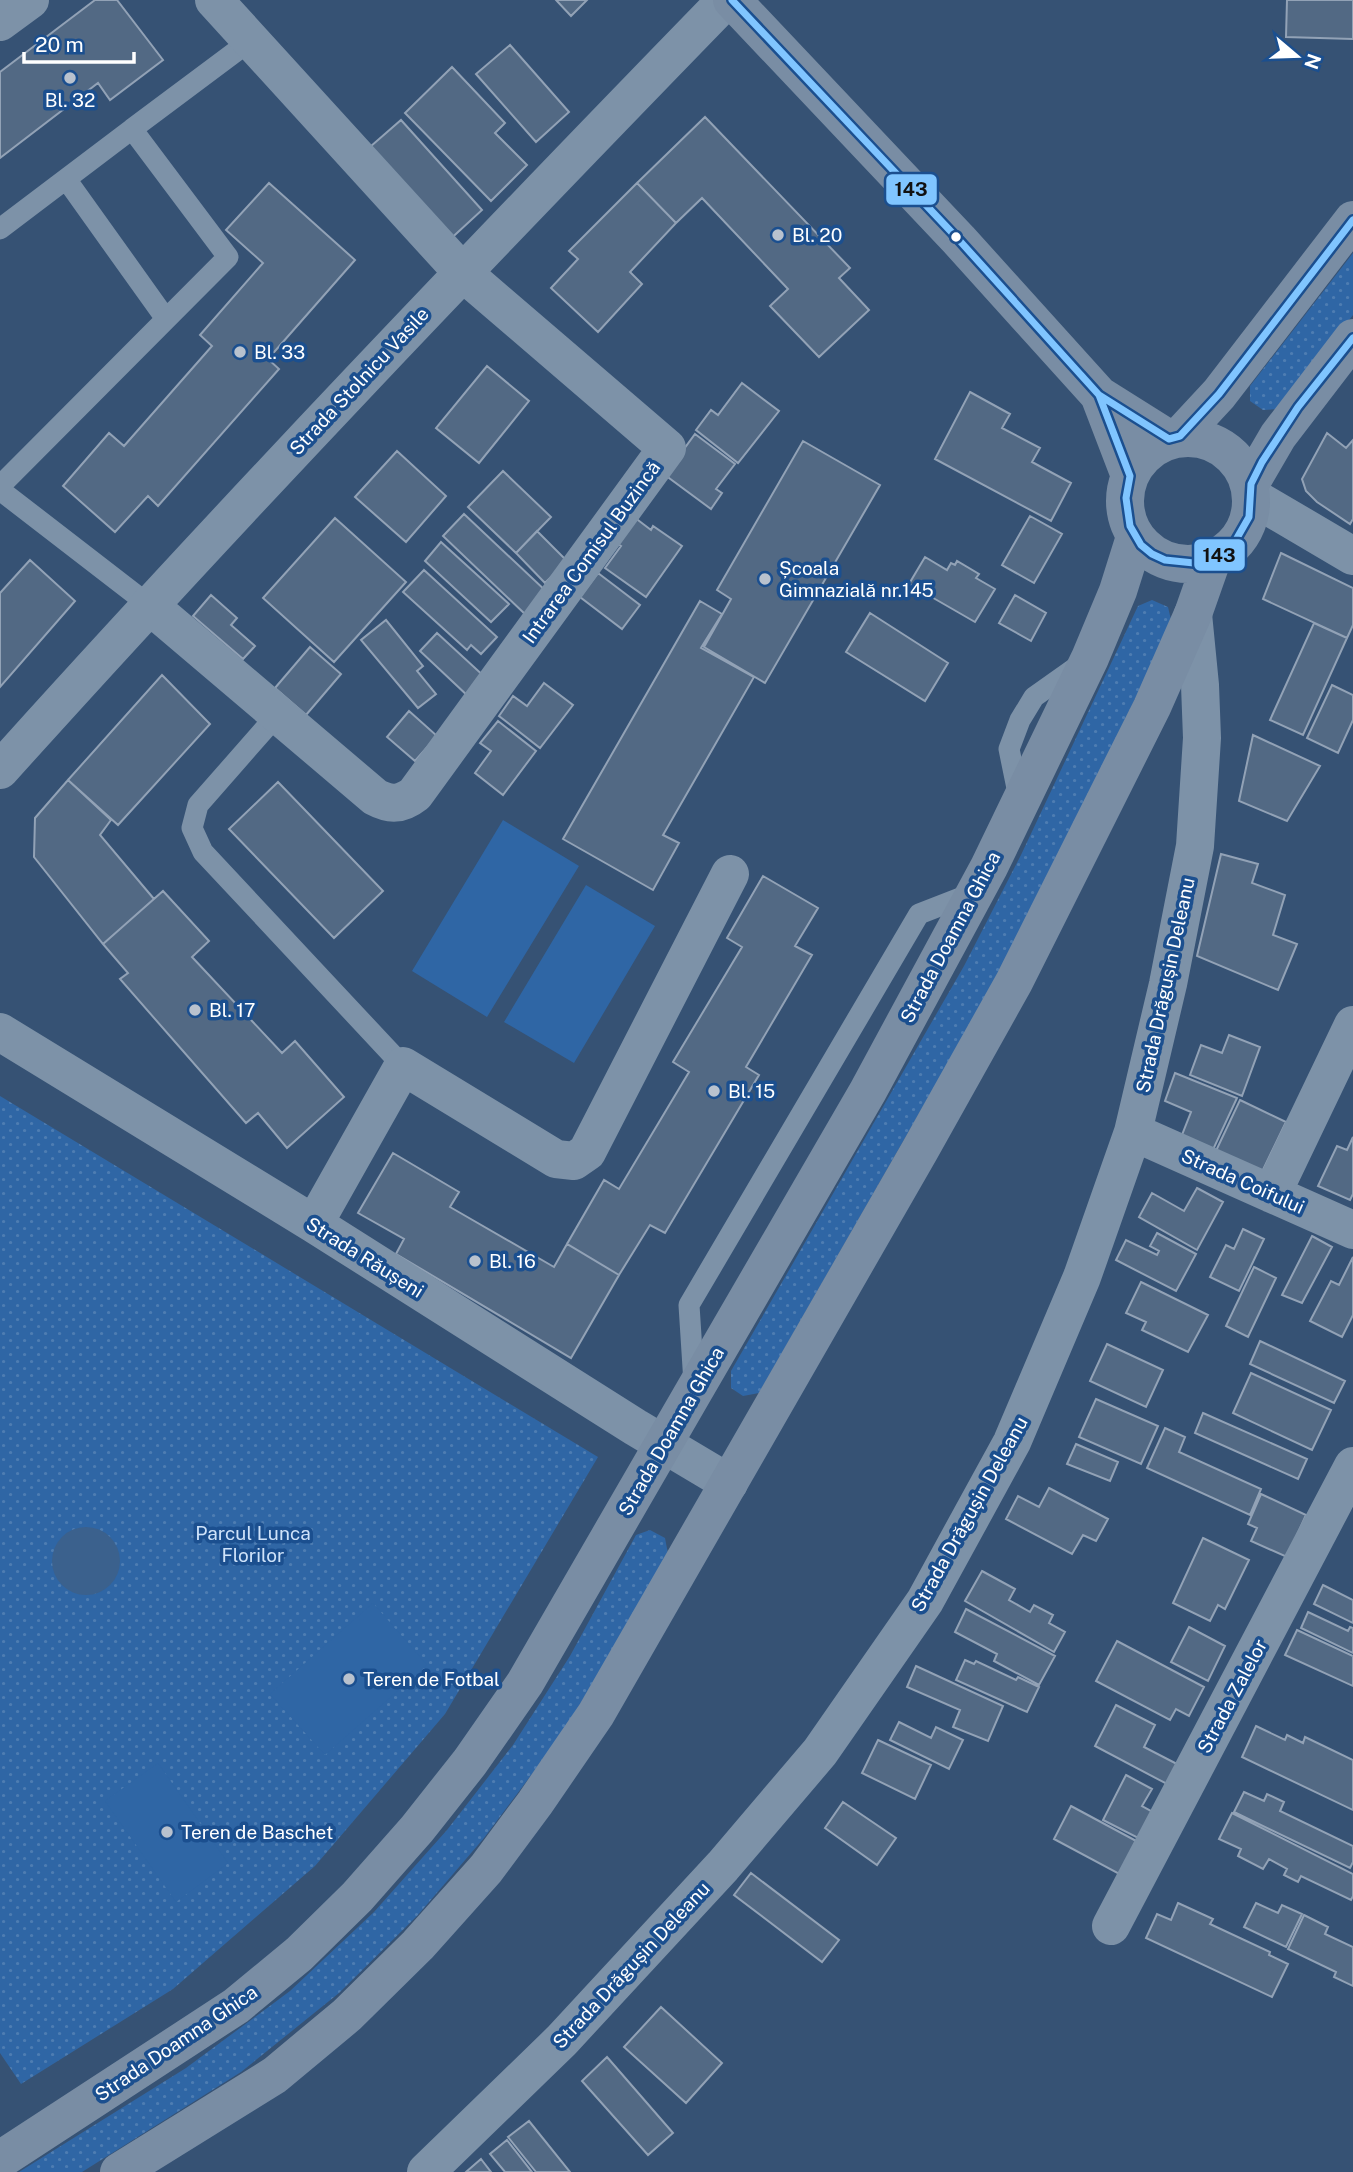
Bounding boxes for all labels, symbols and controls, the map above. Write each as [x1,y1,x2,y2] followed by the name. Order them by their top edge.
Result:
[24,21,135,65] scale bar
[1262,21,1332,91] north arrow
[35,32,84,57] text: 20 m
[1300,51,1326,72] text: N
[62,70,78,86] marker: Bl. 32
[45,89,95,111] place label: Bl. 32
[885,173,938,206] line badge: 143
[894,178,928,200] text: 143
[792,224,842,246] place label: Bl. 20
[770,227,786,243] marker: Bl. 20
[949,230,963,244] unlabelled marker
[285,303,433,459] street label: Strada Stolnicu Vasile
[254,341,305,363] place label: Bl. 33
[232,344,248,360] marker: Bl. 33
[518,457,664,647] street label: Intrarea Comisul Buzincă
[1193,538,1246,572] line badge: 143
[1202,544,1236,566] text: 143
[779,557,934,601] place label: Școala Gimnazială nr.145
[757,571,773,587] marker: Școala Gimnazială nr.145
[895,848,1005,1026] street label: Strada Doamna Ghica
[1131,875,1199,1095] street label: Strada Drăgușin Deleanu
[209,999,256,1021] place label: Bl. 17
[187,1002,203,1018] marker: Bl. 17
[728,1080,775,1102] place label: Bl. 15
[706,1083,722,1099] marker: Bl. 15
[1178,1144,1308,1218] street label: Strada Coifului
[302,1212,428,1302] street label: Strada Răușeni
[489,1250,536,1272] place label: Bl. 16
[467,1253,483,1269] marker: Bl. 16
[614,1343,728,1519] street label: Strada Doamna Ghica
[906,1413,1032,1615] street label: Strada Drăgușin Deleanu
[195,1522,311,1566] park label: Parcul Lunca Florilor
[1193,1635,1271,1757] street label: Strada Zalelor
[363,1668,500,1690] place label: Teren de Fotbal
[341,1671,357,1687] marker: Teren de Fotbal
[181,1821,333,1843] place label: Teren de Baschet
[159,1824,175,1840] marker: Teren de Baschet
[548,1877,714,2053] street label: Strada Drăgușin Deleanu
[91,1981,261,2105] street label: Strada Doamna Ghica

